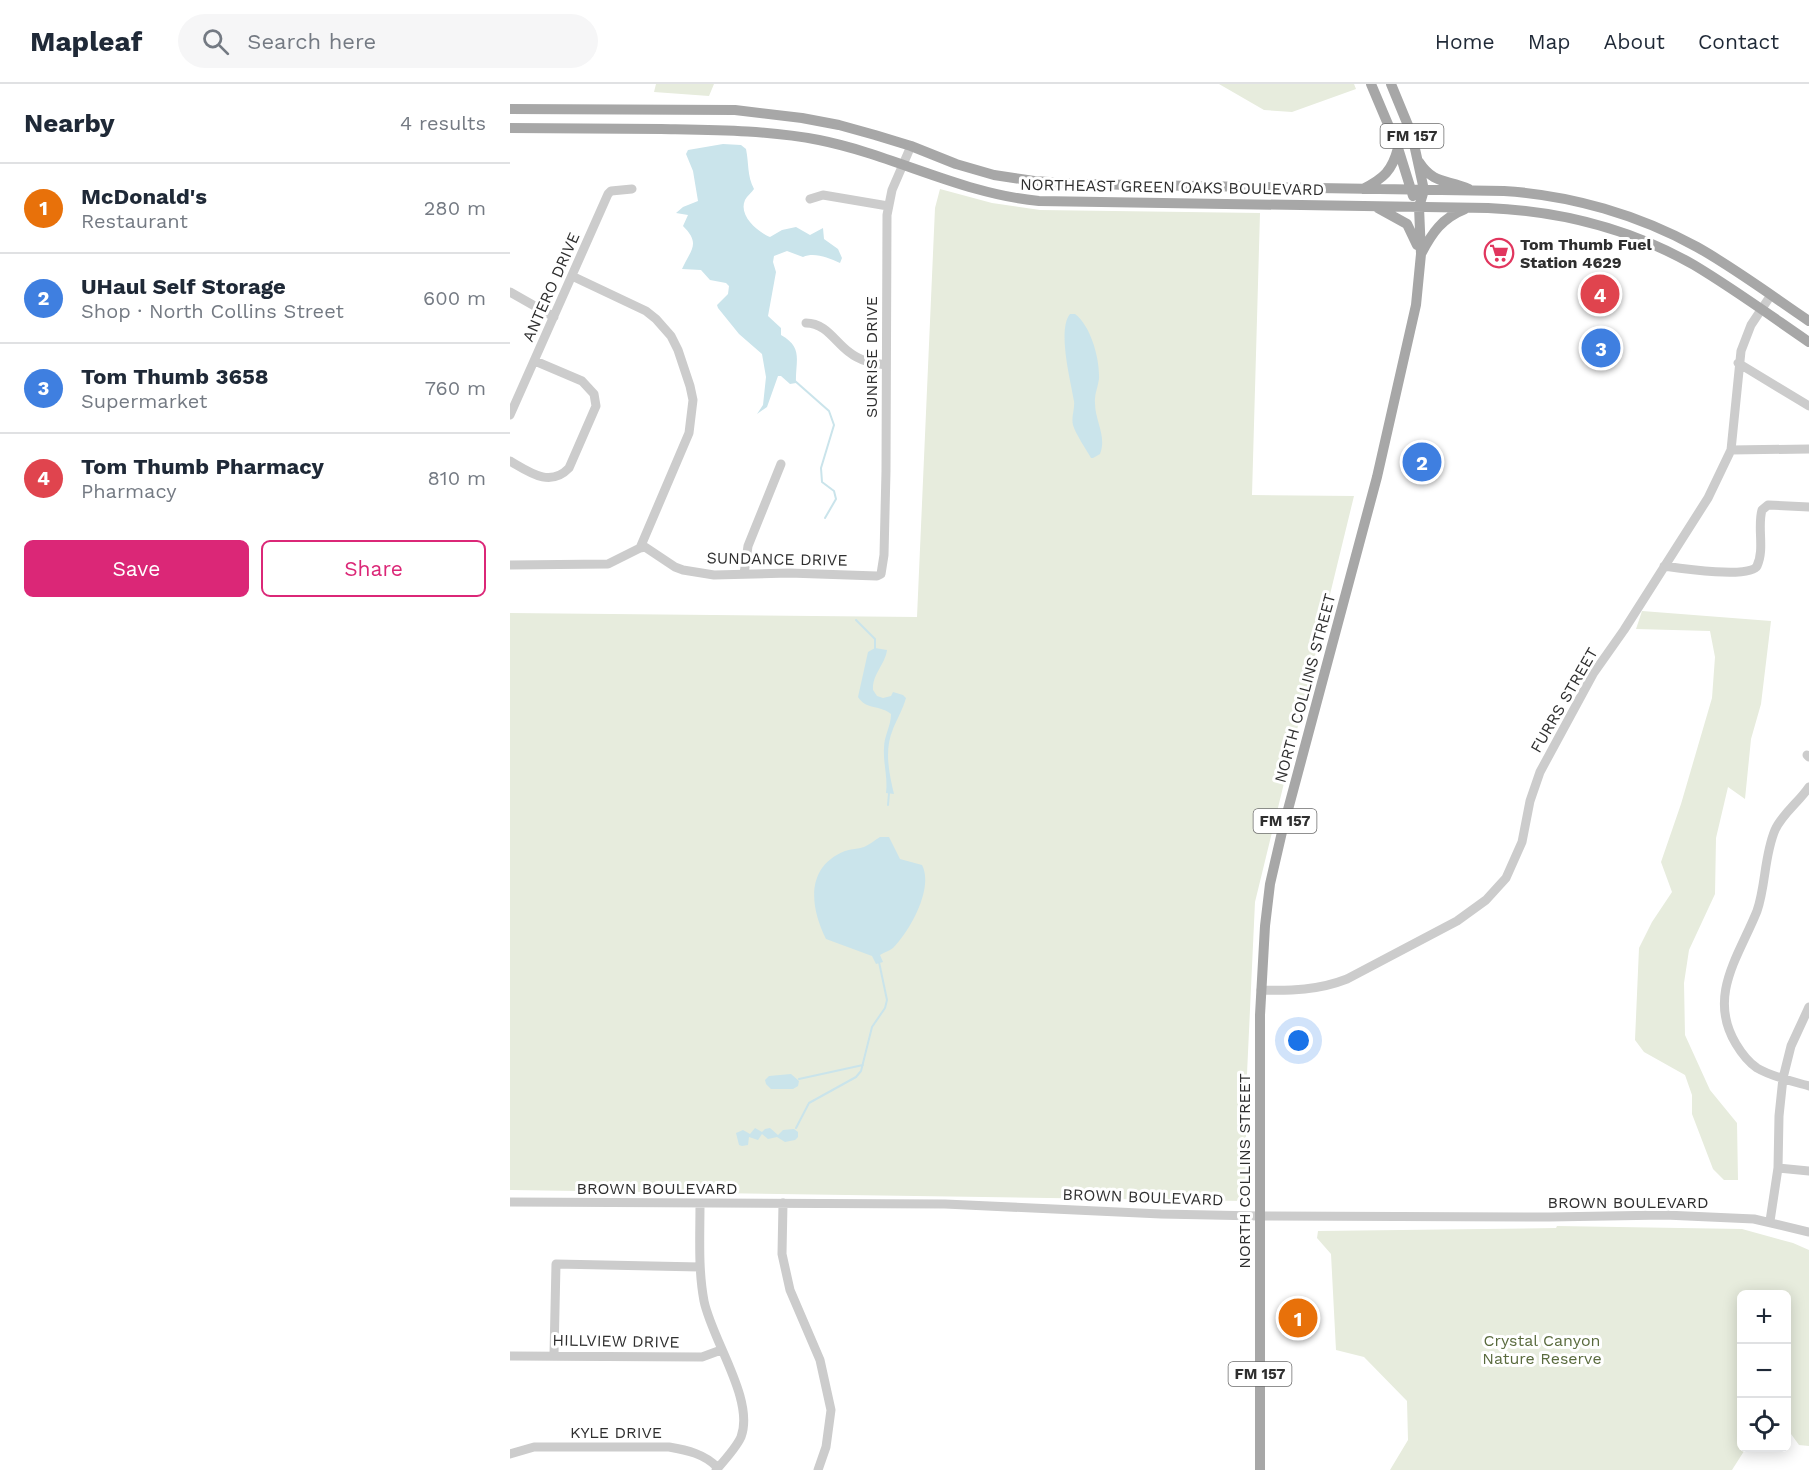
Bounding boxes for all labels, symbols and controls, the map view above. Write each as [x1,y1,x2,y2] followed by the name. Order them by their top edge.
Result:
[178,14,598,68] search box
[30,25,142,58] text: Mapleaf
[199,25,232,58] icon: search
[247,29,376,54] text: Search here
[1435,29,1495,54] text: Home
[1528,29,1571,54] text: Map
[1604,29,1665,54] text: About
[1698,29,1779,54] text: Contact
[24,108,115,138] text: Nearby
[400,111,486,135] text: 4 results
[1380,124,1444,148] road number: FM 157
[1020,175,1324,199] street label: NORTHEAST GREEN OAKS BOULEVARD
[81,184,207,209] text: McDonald's
[39,196,48,220] text: 1
[424,196,486,220] text: 280 m
[81,209,188,233] text: Restaurant
[518,229,584,345] street label: ANTERO DRIVE
[1520,235,1652,272] place label: Tom Thumb Fuel Station 4629
[1483,237,1515,269] supermarket icon: Tom Thumb Fuel Station 4629
[1580,272,1620,316] pin: 4
[81,274,286,299] text: UHaul Self Storage
[38,286,49,310] text: 2
[423,286,486,310] text: 600 m
[862,296,881,418] street label: SUNRISE DRIVE
[81,299,344,323] text: Shop · North Collins Street
[1582,326,1620,370] pin: 3
[81,364,269,389] text: Tom Thumb 3658
[38,376,49,400] text: 3
[425,376,486,400] text: 760 m
[81,389,207,413] text: Supermarket
[1402,440,1442,484] pin: 2
[81,454,324,479] text: Tom Thumb Pharmacy
[37,466,50,490] text: 4
[428,466,486,490] text: 810 m
[81,479,177,503] text: Pharmacy
[24,540,249,597] button: Save
[261,540,486,597] button: Share
[706,548,848,570] street label: SUNDANCE DRIVE
[1271,591,1340,785] street label: NORTH COLLINS STREET
[1526,644,1602,756] street label: FURRS STREET
[1254,809,1316,833] road number: FM 157
[1284,1026,1313,1055] your location
[1235,1073,1254,1269] street label: NORTH COLLINS STREET
[576,1179,738,1198] street label: BROWN BOULEVARD
[1062,1185,1224,1209] street label: BROWN BOULEVARD
[1547,1193,1709,1212] street label: BROWN BOULEVARD
[1737,1290,1791,1452] map controls
[1737,1290,1791,1344] button: +
[1278,1296,1318,1340] pin: 1
[552,1330,680,1352] street label: HILLVIEW DRIVE
[1482,1331,1602,1368] park label: Crystal Canyon Nature Reserve
[1737,1344,1791,1398] button: −
[1228,1362,1292,1386] road number: FM 157
[1737,1398,1791,1452] button: locate
[570,1423,662,1442] street label: KYLE DRIVE

